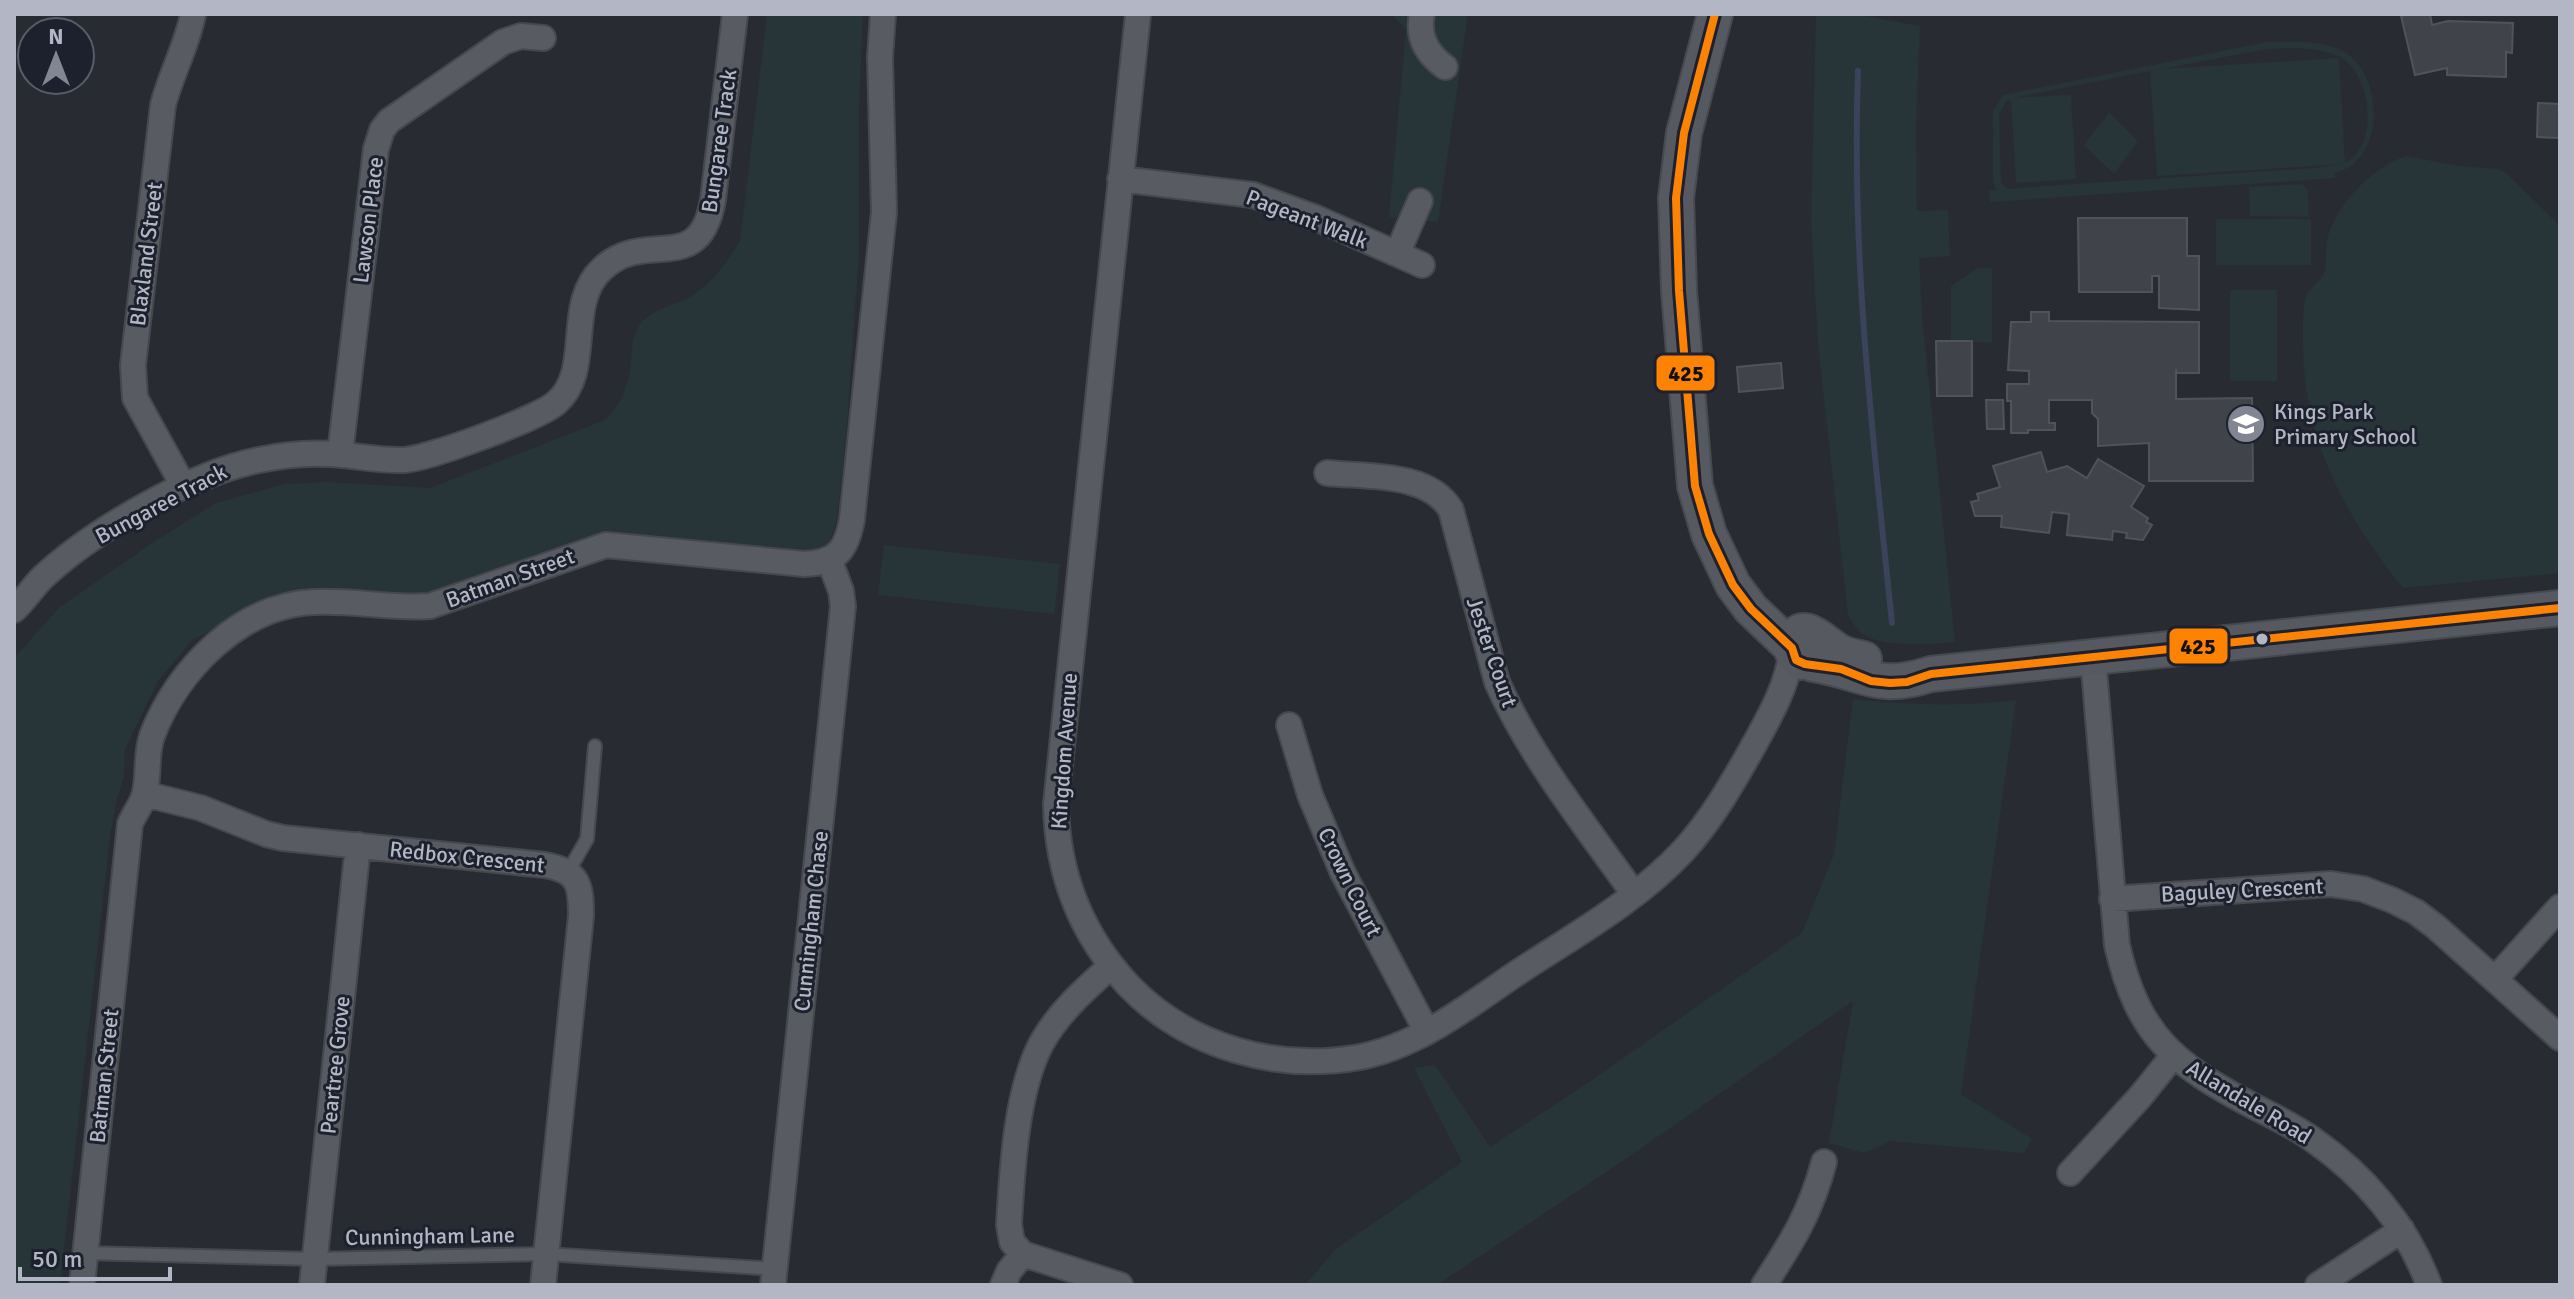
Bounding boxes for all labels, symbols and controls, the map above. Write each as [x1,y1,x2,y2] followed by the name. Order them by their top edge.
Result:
[16,16,96,96] north arrow
[48,23,64,50] text: N
[696,67,742,215] street label: Bungaree Track
[347,155,389,285] street label: Lawson Place
[124,180,168,327] street label: Blaxland Street
[1242,183,1372,255] street label: Pageant Walk
[1655,354,1716,392] line badge: 425
[1668,360,1704,387] text: 425
[2274,398,2417,450] place label: Kings Park Primary School
[2225,403,2267,445] school or university icon: Kings Park Primary School
[91,458,231,550] street label: Bungaree Track
[442,542,578,614] street label: Batman Street
[1461,593,1524,711] street label: Jester Court
[2168,627,2229,665] line badge: 425
[2254,631,2270,647] unlabelled marker
[2180,633,2216,660] text: 425
[1045,672,1083,830] street label: Kingdom Avenue
[1312,823,1388,941] street label: Crown Court
[788,829,834,1013] street label: Cunningham Chase
[388,835,546,879] street label: Redbox Crescent
[2160,872,2324,908] street label: Baguley Crescent
[314,995,356,1135] street label: Peartree Grove
[84,1007,125,1144] street label: Batman Street
[2182,1054,2316,1150] street label: Allandale Road
[345,1221,515,1251] street label: Cunningham Lane
[20,1231,170,1281] scale bar
[32,1244,82,1274] text: 50 m

